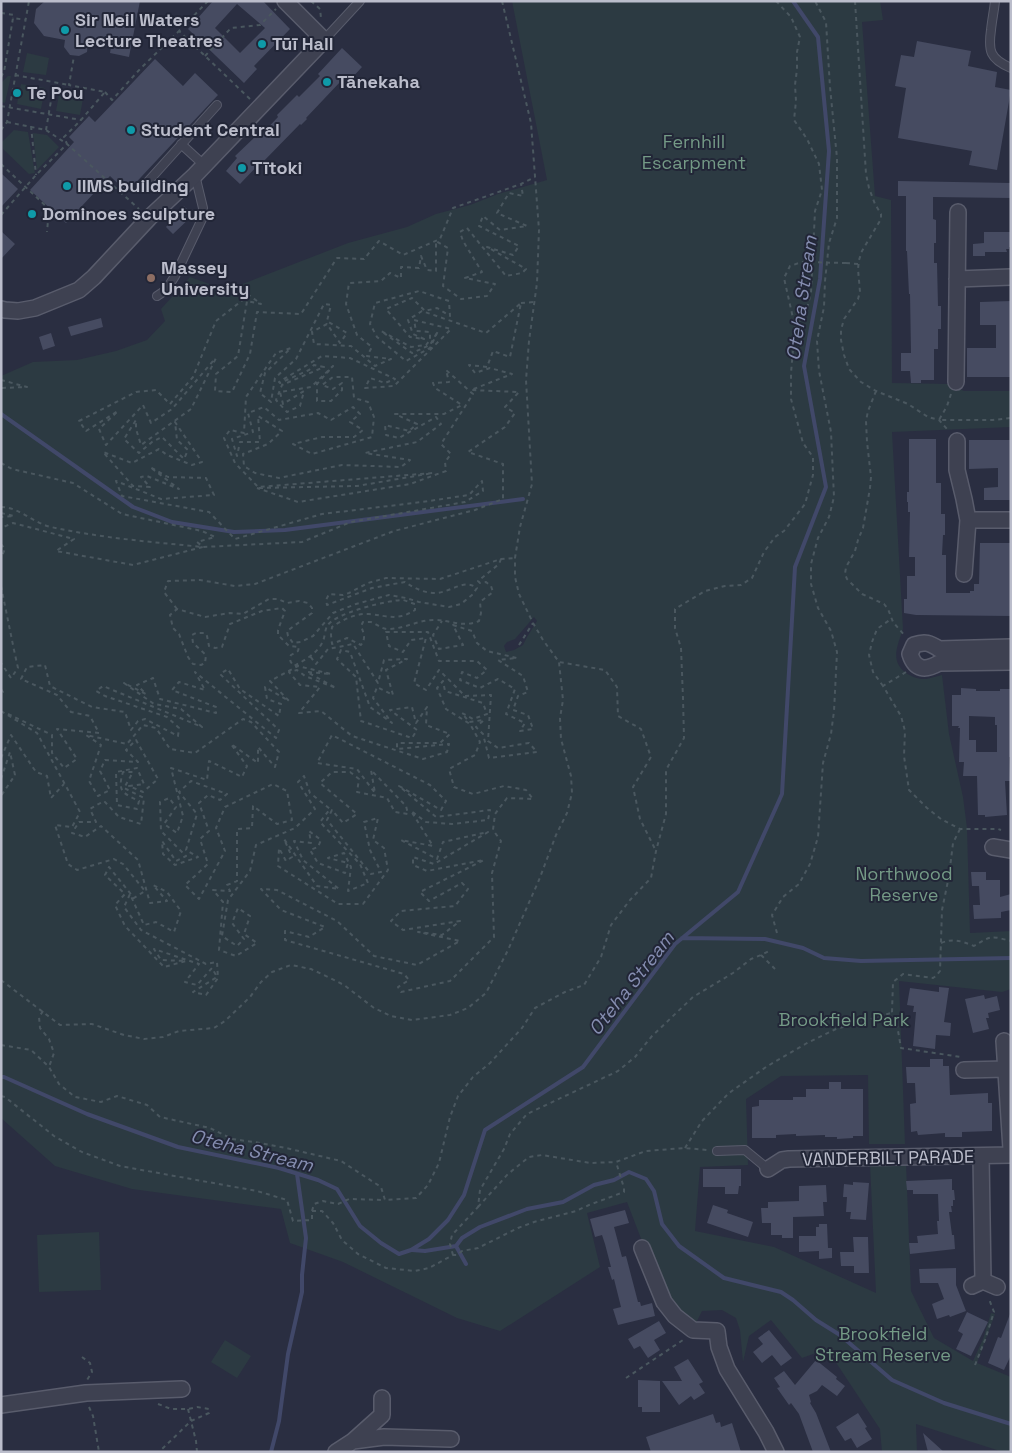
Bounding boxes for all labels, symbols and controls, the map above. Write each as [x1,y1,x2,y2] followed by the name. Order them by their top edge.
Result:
[75,8,223,52] place label: Sir Neil Waters Lecture Theatres
[59,24,71,36] marker: Sir Neil Waters Lecture Theatres
[272,32,334,55] place label: Tūī Hall
[256,38,268,50] marker: Tūī Hall
[337,70,420,93] place label: Tānekaha
[321,76,333,88] marker: Tānekaha
[27,81,84,104] place label: Te Pou
[11,87,23,99] marker: Te Pou
[141,118,280,141] place label: Student Central
[125,124,137,136] marker: Student Central
[642,130,746,174] park label: Fernhill Escarpment
[252,156,302,179] place label: Tītoki
[236,162,248,174] marker: Tītoki
[77,174,189,197] place label: IIMS building
[61,180,73,192] marker: IIMS building
[42,202,215,225] place label: Dominoes sculpture
[26,208,38,220] marker: Dominoes sculpture
[780,234,823,362] water label: Oteha Stream
[161,256,249,300] place label: Massey University
[145,272,157,284] marker: Massey University
[855,862,953,906] park label: Northwood Reserve
[583,926,680,1040] water label: Oteha Stream
[779,1008,910,1031] park label: Brookfield Park
[188,1123,316,1178] water label: Oteha Stream
[802,1145,974,1171] street label: VANDERBILT PARADE
[815,1322,951,1366] park label: Brookfield Stream Reserve

